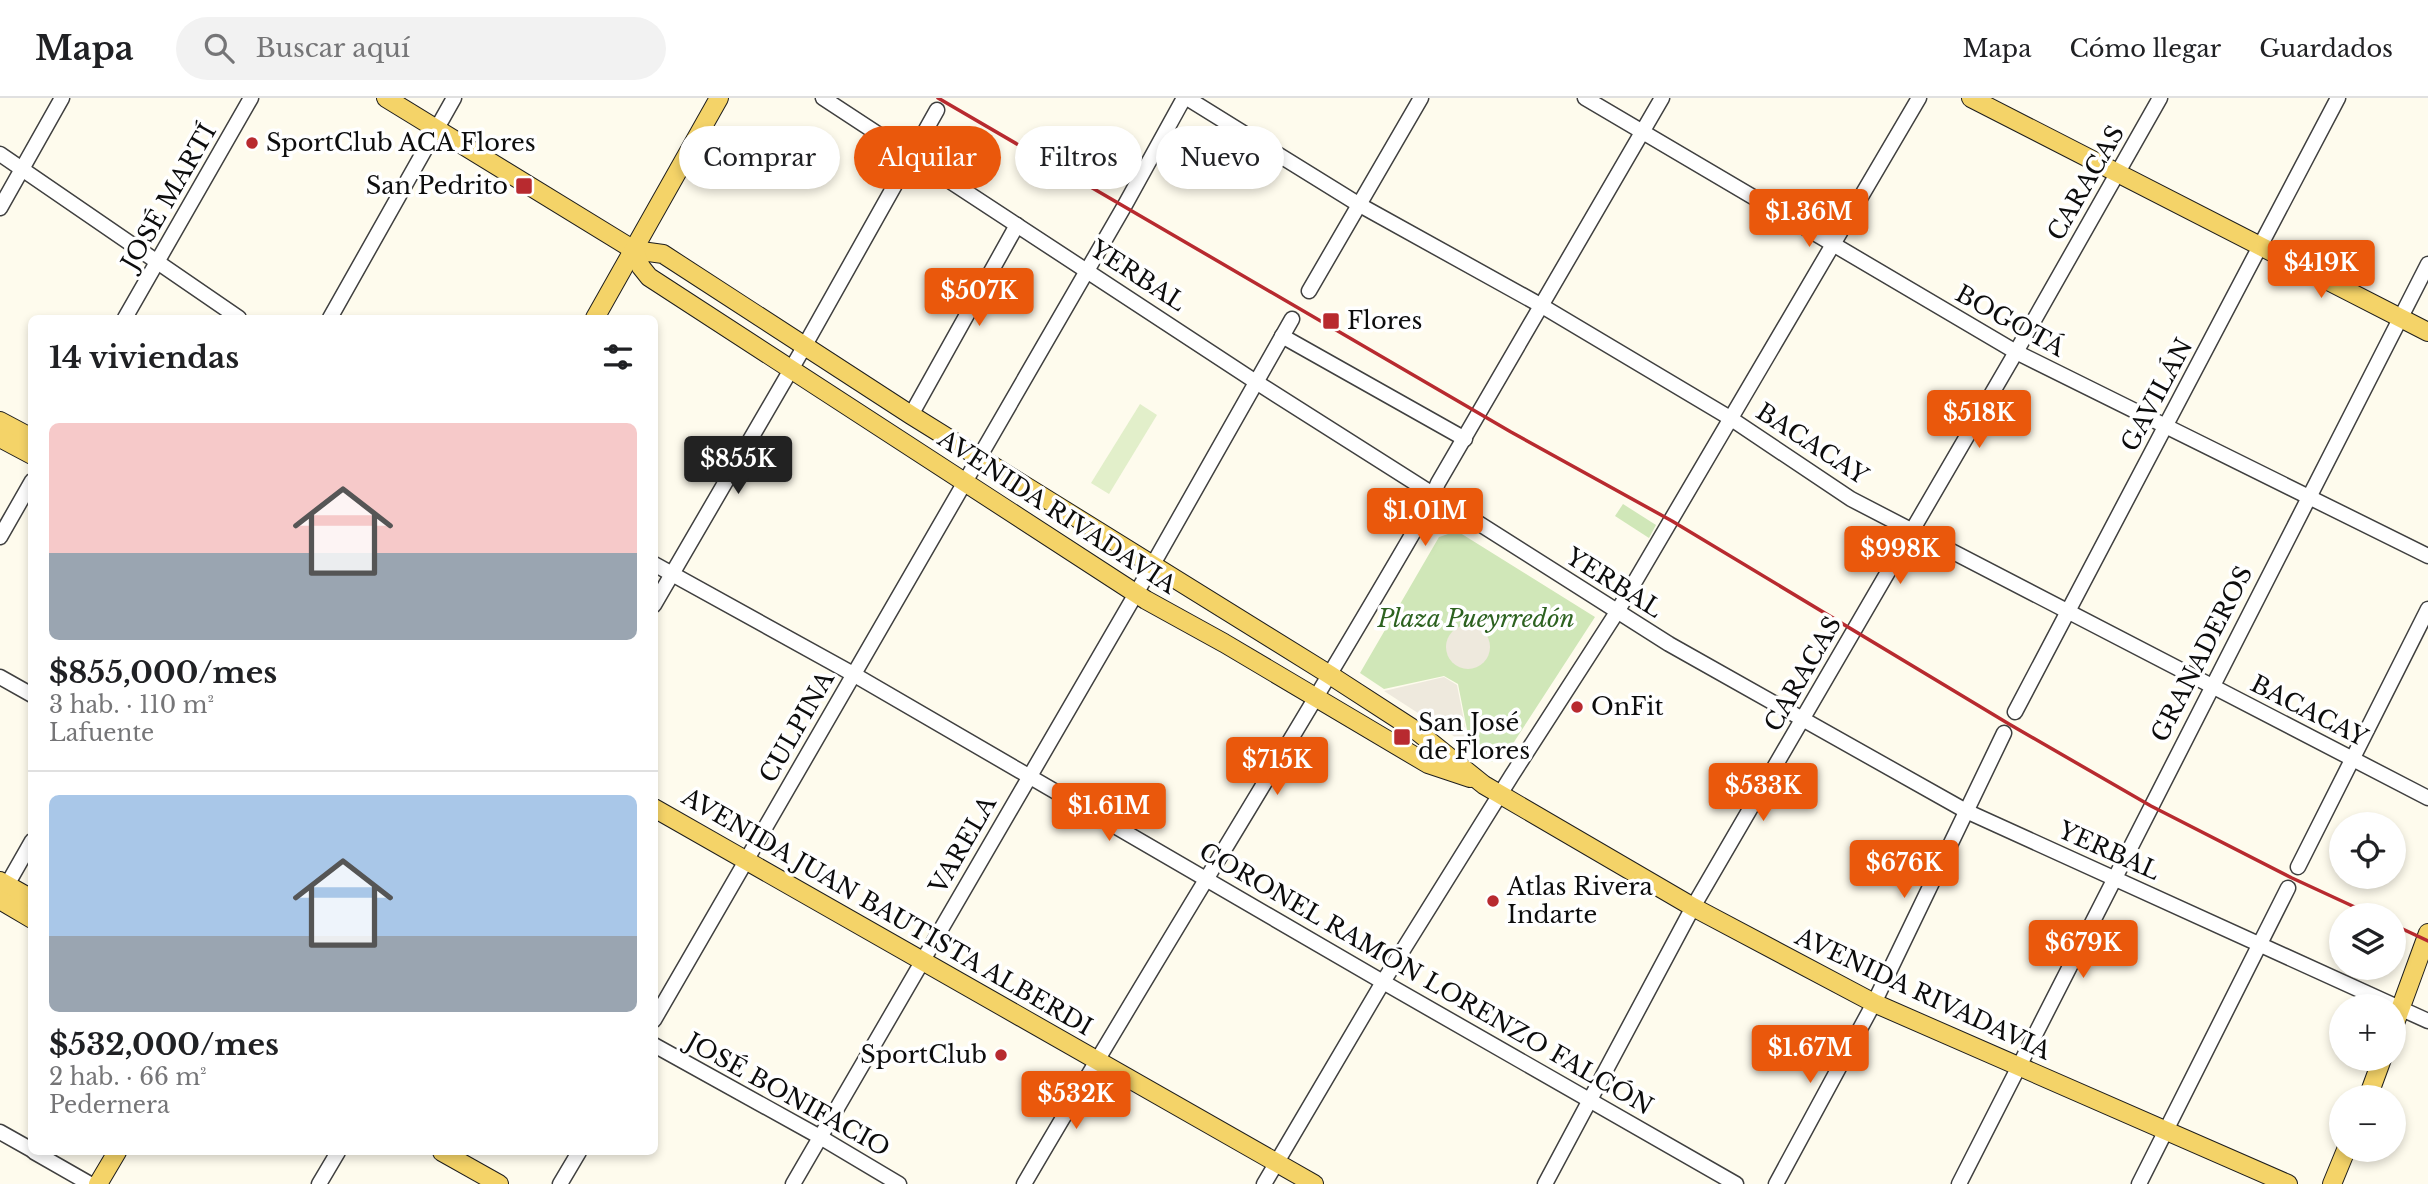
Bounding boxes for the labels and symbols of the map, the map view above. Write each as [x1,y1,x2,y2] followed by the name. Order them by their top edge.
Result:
[114,119,222,278] street label: JOSÉ MARTÍ
[2041,120,2130,245] street label: CARACAS
[266,128,536,157] place label: SportClub ACA Flores
[244,135,260,151] marker: SportClub ACA Flores
[366,171,508,200] place label: San Pedrito
[514,176,534,196] marker: San Pedrito
[1752,190,1866,249] pin: $1.36M
[1084,233,1191,317] street label: YERBAL
[2272,240,2370,300] pin: $419K
[930,268,1028,328] pin: $507K
[1951,279,2070,363] street label: BOGOTÁ
[1347,306,1422,335] place label: Flores
[1321,311,1341,331] marker: Flores
[2115,333,2198,456] street label: GAVILÁN
[1930,390,2028,450] pin: $518K
[1751,397,1874,491] street label: BACACAY
[932,423,1182,600] street label: AVENIDA RIVADAVIA
[689,436,787,496] pin: $855K
[1368,489,1482,548] pin: $1.01M
[1851,526,1949,586] pin: $998K
[1560,541,1668,623] street label: YERBAL
[2145,561,2258,746] street label: GRANADEROS
[1376,604,1575,633] park label: Plaza Pueyrredón
[1758,611,1847,736] street label: CARACAS
[753,666,840,788] street label: CULPINA
[2246,669,2373,753] street label: BACACAY
[1591,692,1664,721] place label: OnFit
[1569,699,1585,715] marker: OnFit
[1418,708,1530,765] place label: San José de Flores
[1392,727,1412,747] marker: San José de Flores
[1228,738,1326,797] pin: $715K
[1714,764,1812,823] pin: $533K
[676,781,1098,1041] street label: AVENIDA JUAN BAUTISTA ALBERDI
[1052,784,1166,843] pin: $1.61M
[923,790,1002,900] street label: VARELA
[2053,815,2164,886] street label: YERBAL
[1194,836,1658,1121] street label: CORONEL RAMÓN LORENZO FALCÓN
[1855,840,1953,900] pin: $676K
[1506,872,1654,929] place label: Atlas Rivera Indarte
[1485,893,1501,909] marker: Atlas Rivera Indarte
[2034,920,2132,980] pin: $679K
[1790,921,2056,1066] street label: AVENIDA RIVADAVIA
[679,1025,895,1163] street label: JOSÉ BONIFACIO
[1753,1026,1867,1085] pin: $1.67M
[860,1040,987,1069] place label: SportClub
[993,1047,1009,1063] marker: SportClub
[1027,1072,1125,1131] pin: $532K

